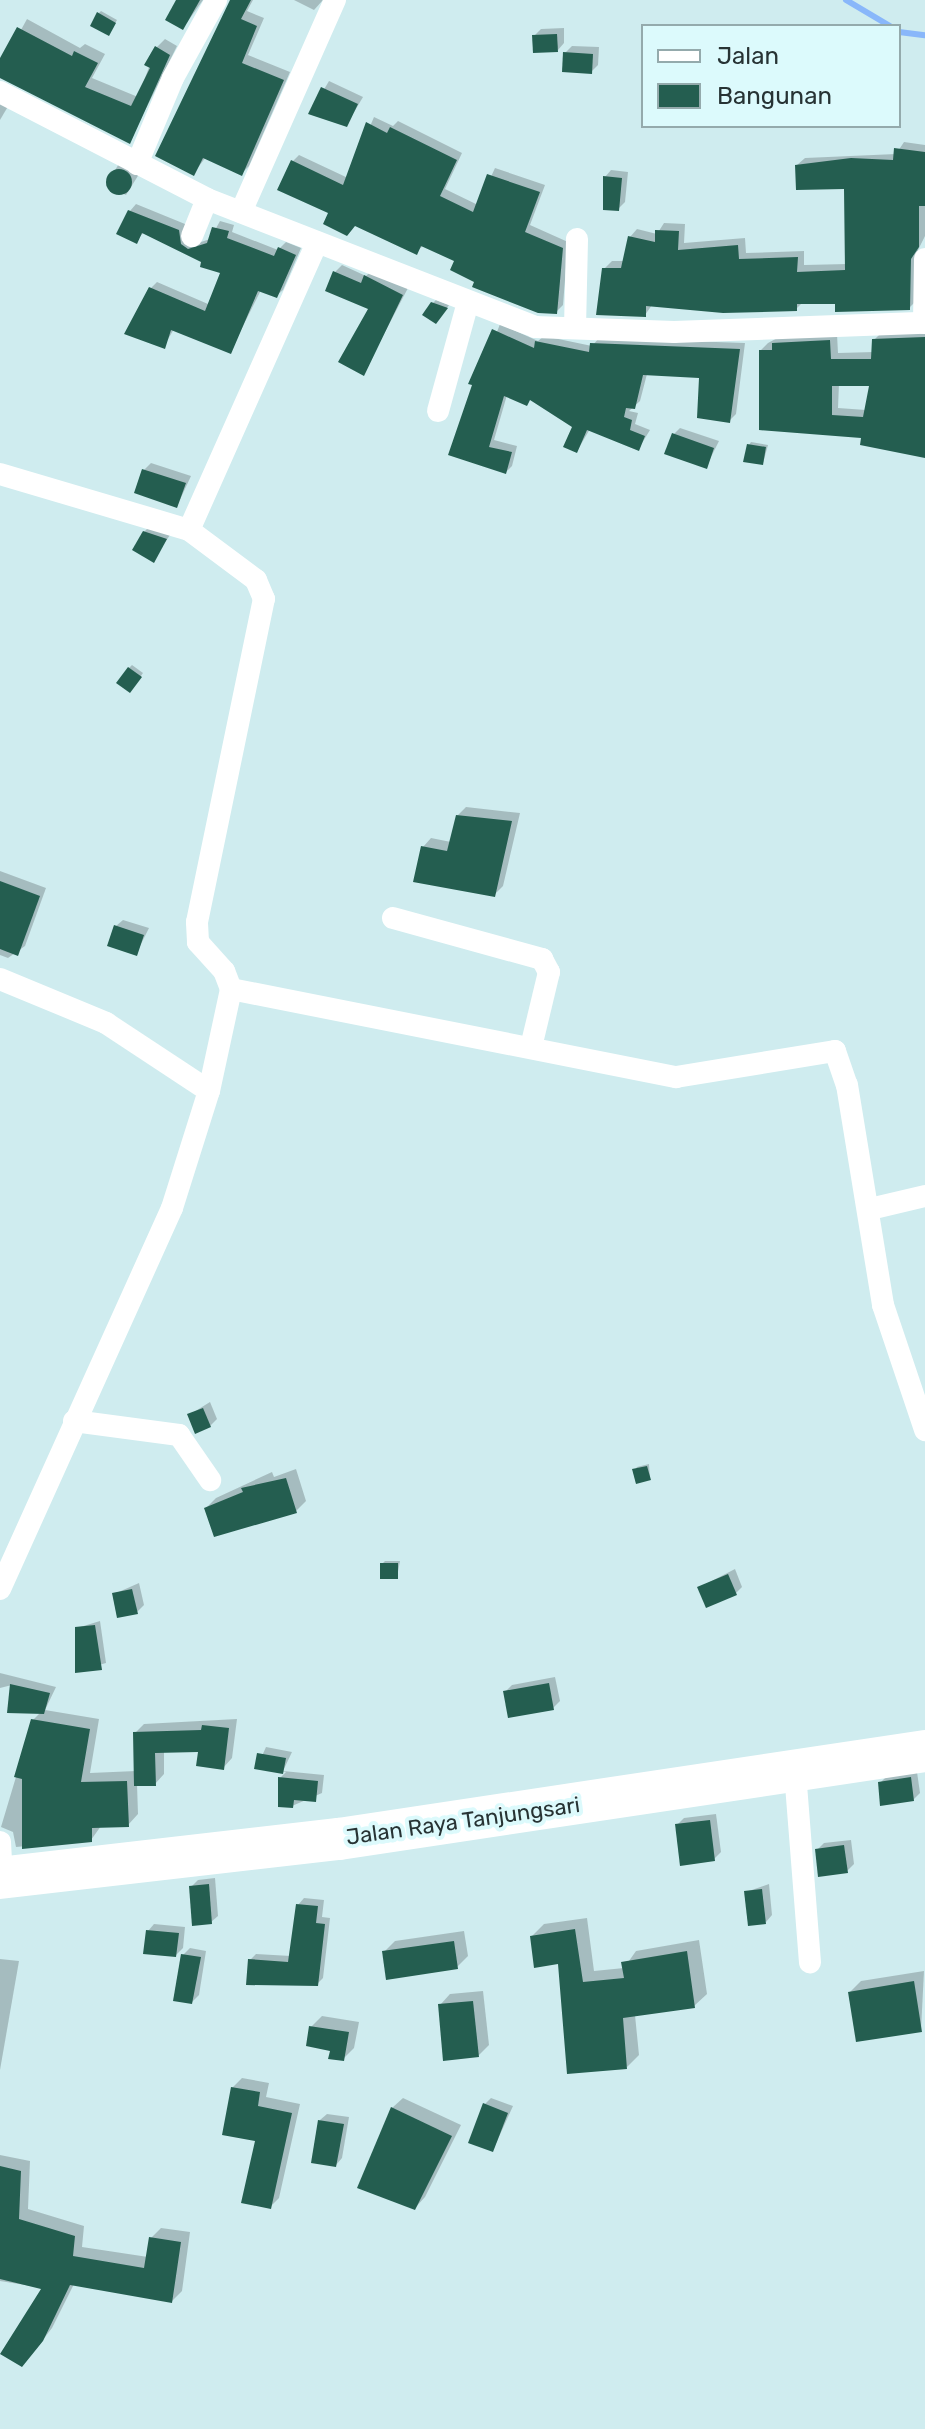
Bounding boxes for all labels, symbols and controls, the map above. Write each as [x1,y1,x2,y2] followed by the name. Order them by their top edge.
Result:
[641,24,901,128] legend
[717,42,779,70] text: Jalan
[717,82,832,110] text: Bangunan
[344,1791,582,1851] street label: Jalan Raya Tanjungsari

